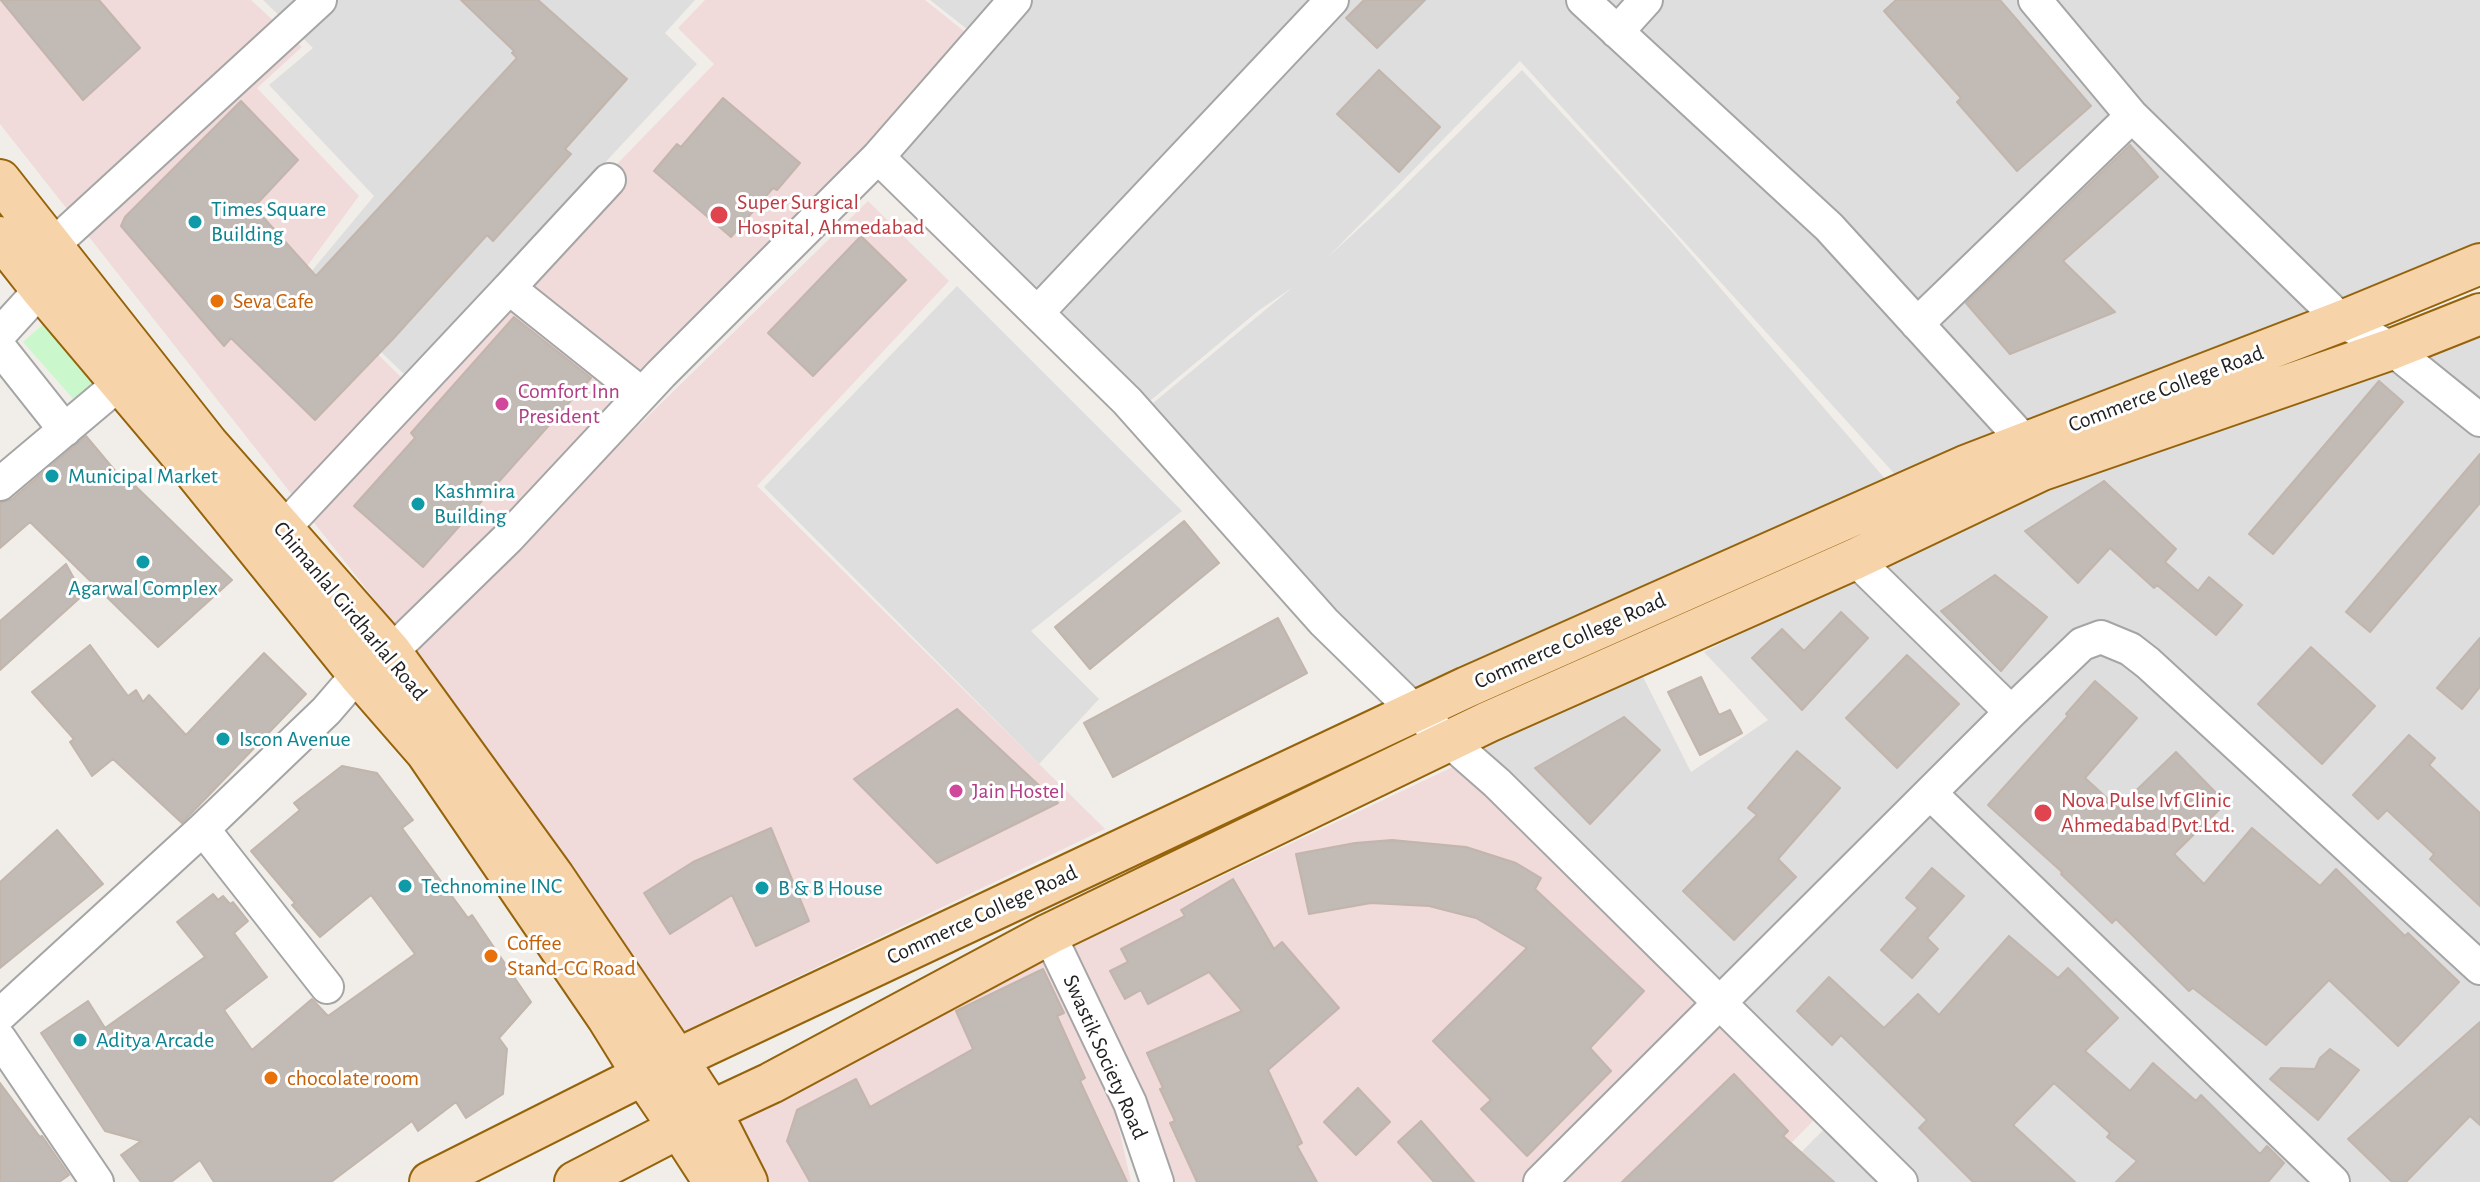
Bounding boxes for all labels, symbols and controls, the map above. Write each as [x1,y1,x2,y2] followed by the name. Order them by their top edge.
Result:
[737,189,924,240] place label: Super Surgical Hospital, Ahmedabad
[211,196,326,248] place label: Times Square Building
[708,204,730,226] marker: Super Surgical Hospital, Ahmedabad
[186,213,204,231] marker: Times Square Building
[233,288,314,314] place label: Seva Cafe
[208,292,226,310] marker: Seva Cafe
[2065,340,2267,438] street label: Commerce College Road
[518,378,620,430] place label: Comfort Inn President
[493,395,511,413] marker: Comfort Inn President
[68,463,218,489] place label: Municipal Market
[43,467,61,485] marker: Municipal Market
[434,478,515,530] place label: Kashmira Building
[409,495,427,513] marker: Kashmira Building
[267,516,433,706] street label: Chimanlal Girdharlal Road
[134,553,152,571] marker: Agarwal Complex
[68,575,218,601] place label: Agarwal Complex
[1470,587,1670,695] street label: Commerce College Road
[239,726,351,752] place label: Iscon Avenue
[214,730,232,748] marker: Iscon Avenue
[972,778,1065,804] place label: Jain Hostel
[947,782,965,800] marker: Jain Hostel
[2061,787,2235,838] place label: Nova Pulse Ivf Clinic Ahmedabad Pvt.Ltd.
[2032,802,2054,824] marker: Nova Pulse Ivf Clinic Ahmedabad Pvt.Ltd.
[883,859,1081,971] street label: Commerce College Road
[421,873,562,899] place label: Technomine INC
[778,875,883,901] place label: B & B House
[396,877,414,895] marker: Technomine INC
[753,879,771,897] marker: B & B House
[507,930,636,982] place label: Coffee Stand-CG Road
[482,947,500,965] marker: Coffee Stand-CG Road
[1057,971,1153,1143] street label: Swastik Society Road
[96,1027,214,1053] place label: Aditya Arcade
[71,1031,89,1049] marker: Aditya Arcade
[287,1065,419,1091] place label: chocolate room
[262,1069,280,1087] marker: chocolate room

